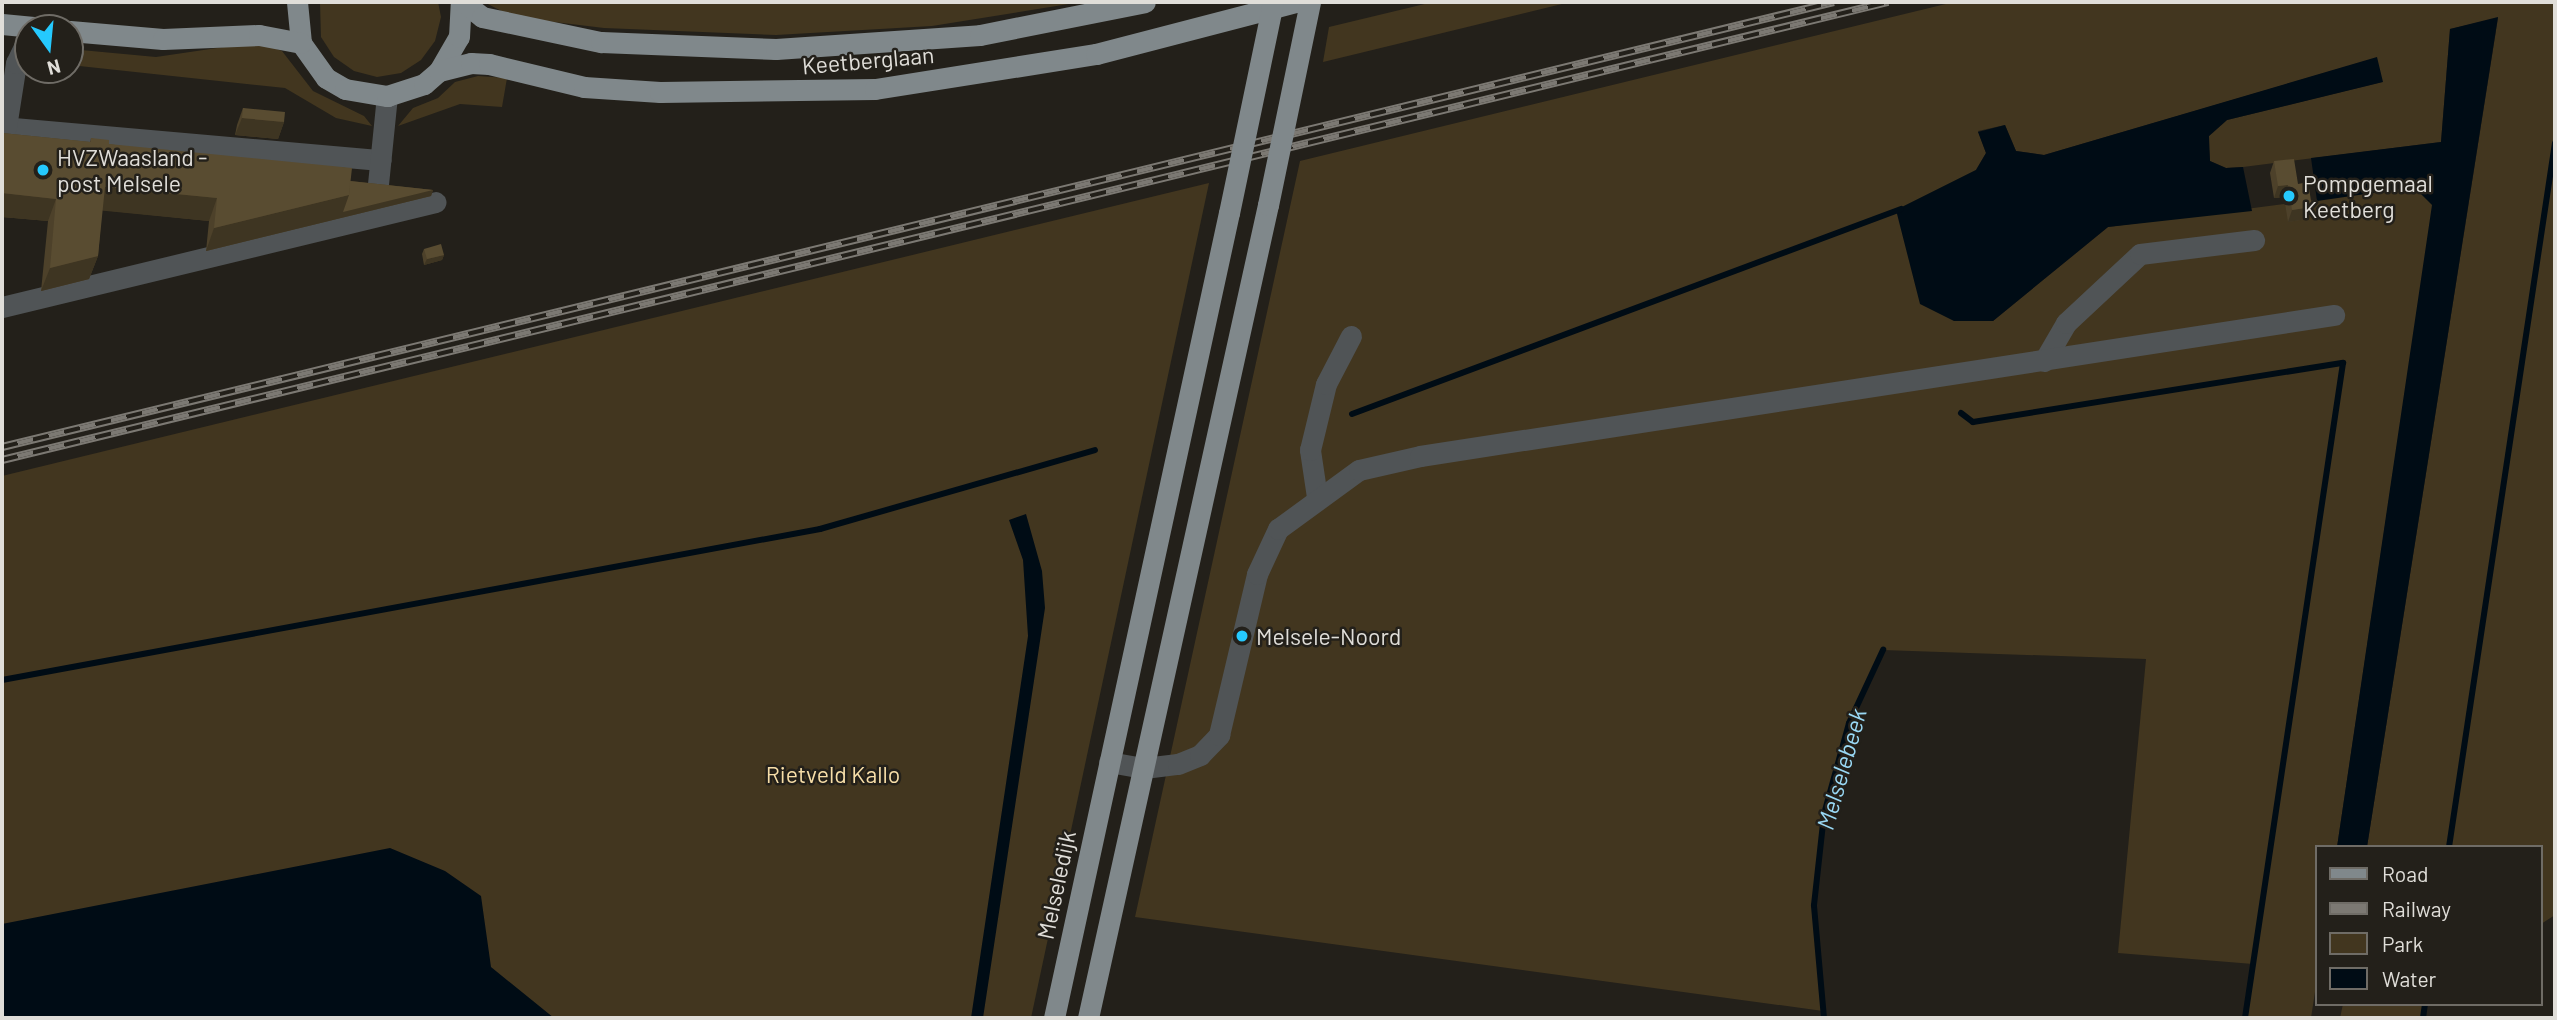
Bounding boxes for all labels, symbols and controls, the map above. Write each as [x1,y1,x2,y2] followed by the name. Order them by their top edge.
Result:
[14,14,84,84] north arrow
[801,40,935,80] street label: Keetberglaan
[45,55,63,81] text: N
[57,143,207,197] place label: HVZWaasland - post Melsele
[35,162,51,178] marker: HVZWaasland - post Melsele
[2303,169,2433,223] place label: Pompgemaal Keetberg
[2281,188,2297,204] marker: Pompgemaal Keetberg
[1256,622,1401,650] place label: Melsele-Noord
[1234,628,1250,644] marker: Melsele-Noord
[1810,705,1872,833] water label: Melselebeek
[766,760,900,788] park label: Rietveld Kallo
[1031,828,1081,942] street label: Melseledijk
[2316,845,2543,1006] legend
[2382,861,2428,886] text: Road
[2382,896,2451,921] text: Railway
[2382,931,2423,956] text: Park
[2382,966,2436,991] text: Water

